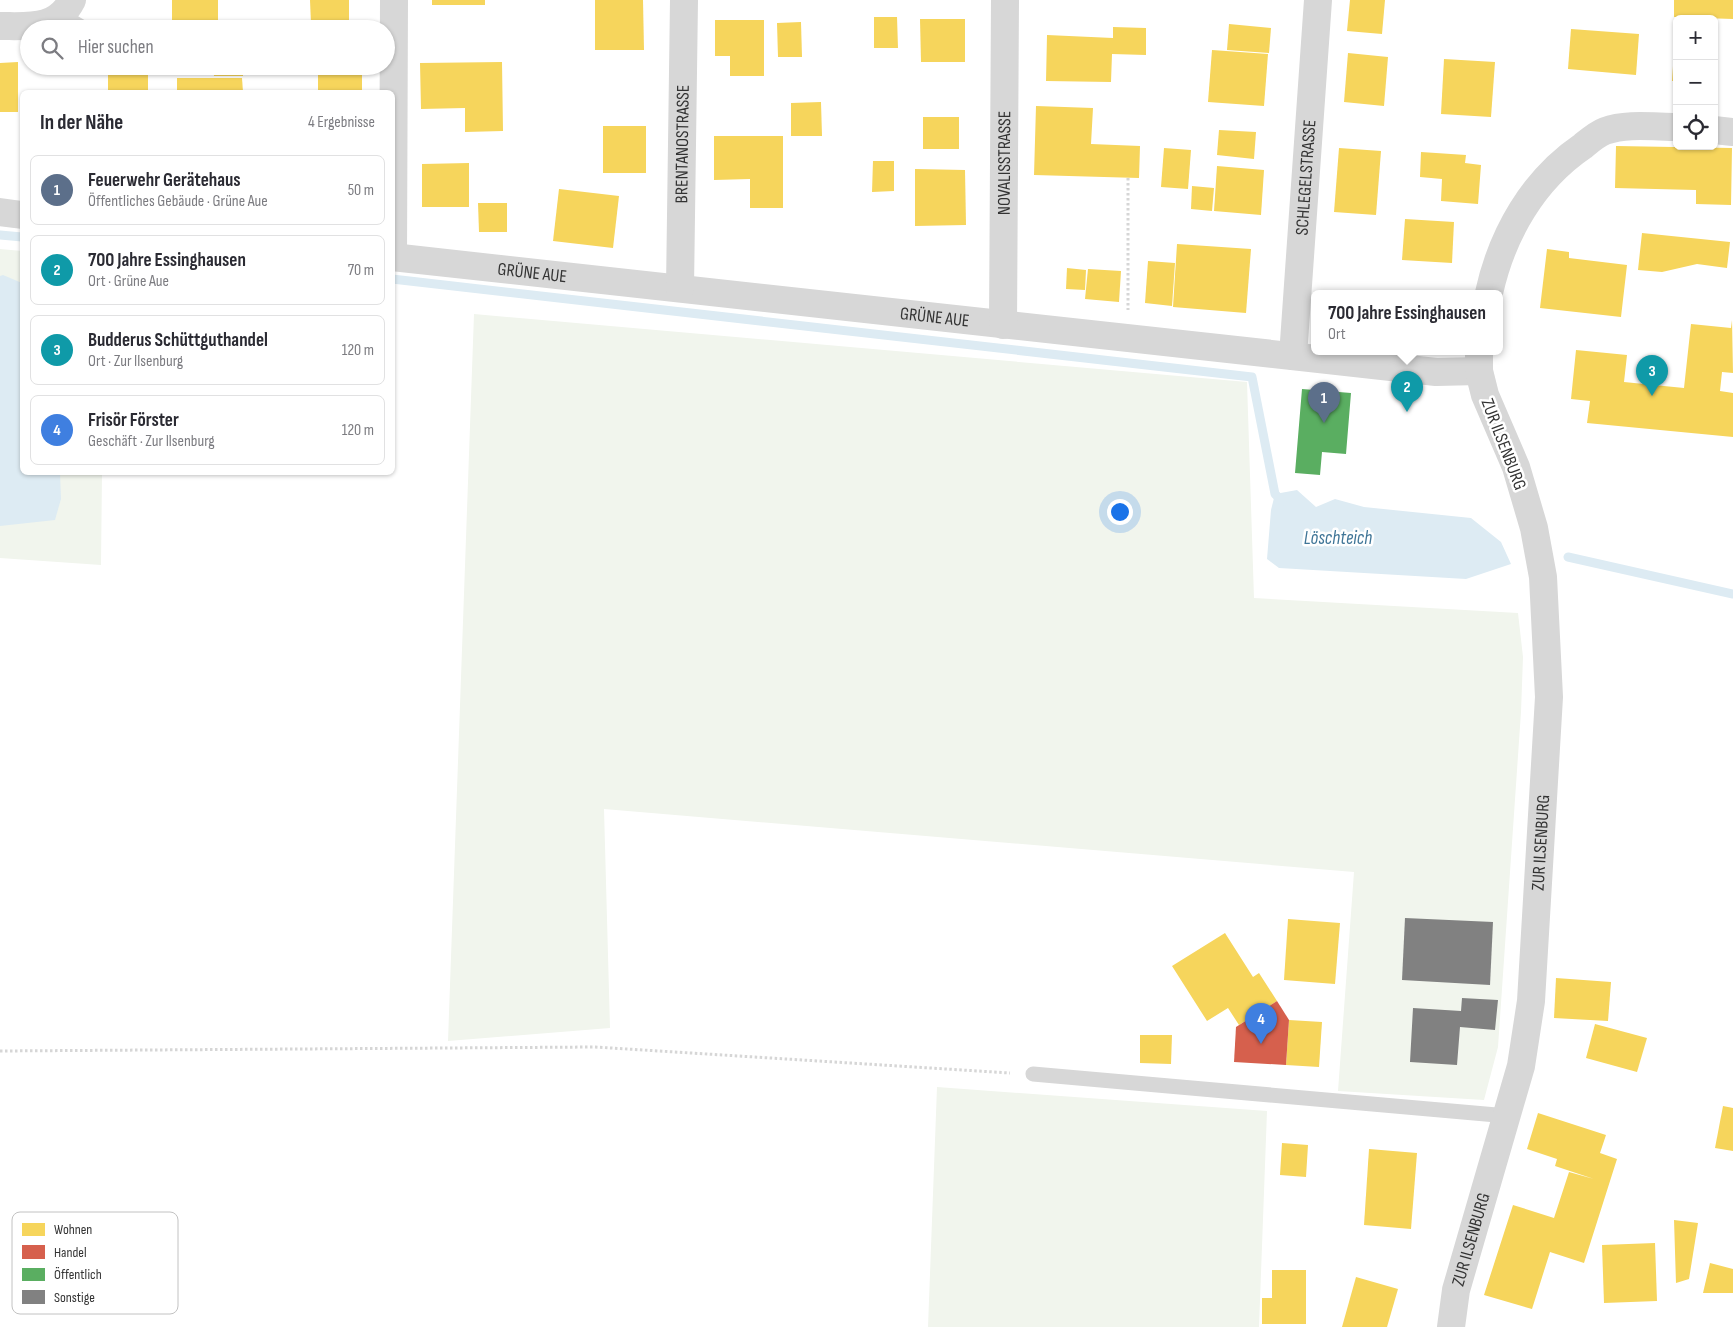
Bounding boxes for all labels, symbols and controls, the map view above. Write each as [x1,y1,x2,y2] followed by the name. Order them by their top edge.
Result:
[1673,15,1718,150] map controls
[1673,15,1718,60] button: +
[20,20,395,75] search box
[38,34,66,62] icon: search
[78,36,154,59] text: Hier suchen
[1673,60,1718,105] button: −
[671,85,694,203] street label: BRENTANOSTRASSE
[1673,105,1718,150] button: locate
[40,110,123,135] text: In der Nähe
[994,111,1015,215] street label: NOVALISSTRASSE
[308,113,375,132] text: 4 Ergebnisse
[1292,119,1321,236] street label: SCHLEGELSTRASSE
[88,169,241,192] text: Feuerwehr Gerätehaus
[54,181,60,200] text: 1
[348,181,374,200] text: 50 m
[88,192,268,211] text: Öffentliches Gebäude · Grüne Aue
[88,249,246,272] text: 700 Jahre Essinghausen
[496,259,568,287] street label: GRÜNE AUE
[53,261,61,280] text: 2
[348,261,374,280] text: 70 m
[88,272,169,291] text: Ort · Grüne Aue
[1311,290,1503,355] popup
[1328,302,1486,325] text: 700 Jahre Essinghausen
[899,303,970,332] street label: GRÜNE AUE
[1328,325,1346,344] text: Ort
[88,329,268,352] text: Budderus Schüttguthandel
[53,341,61,360] text: 3
[342,341,374,360] text: 120 m
[88,352,183,371] text: Ort · Zur Ilsenburg
[1636,355,1668,396] pin: 3
[1391,371,1423,412] pin: 2
[1308,382,1340,423] pin: 1
[1476,396,1531,493] street label: ZUR ILSENBURG
[88,409,179,432] text: Frisör Förster
[53,421,61,440] text: 4
[342,421,374,440] text: 120 m
[88,432,215,451] text: Geschäft · Zur Ilsenburg
[1107,499,1133,525] your location
[1304,527,1372,550] water label: Löschteich
[1528,794,1554,891] street label: ZUR ILSENBURG
[1245,1003,1277,1044] pin: 4
[1448,1190,1495,1289] street label: ZUR ILSENBURG
[12,1212,178,1314] legend
[54,1221,92,1238] text: Wohnen
[54,1244,87,1261] text: Handel
[54,1266,102,1283] text: Öffentlich
[54,1289,95,1306] text: Sonstige

